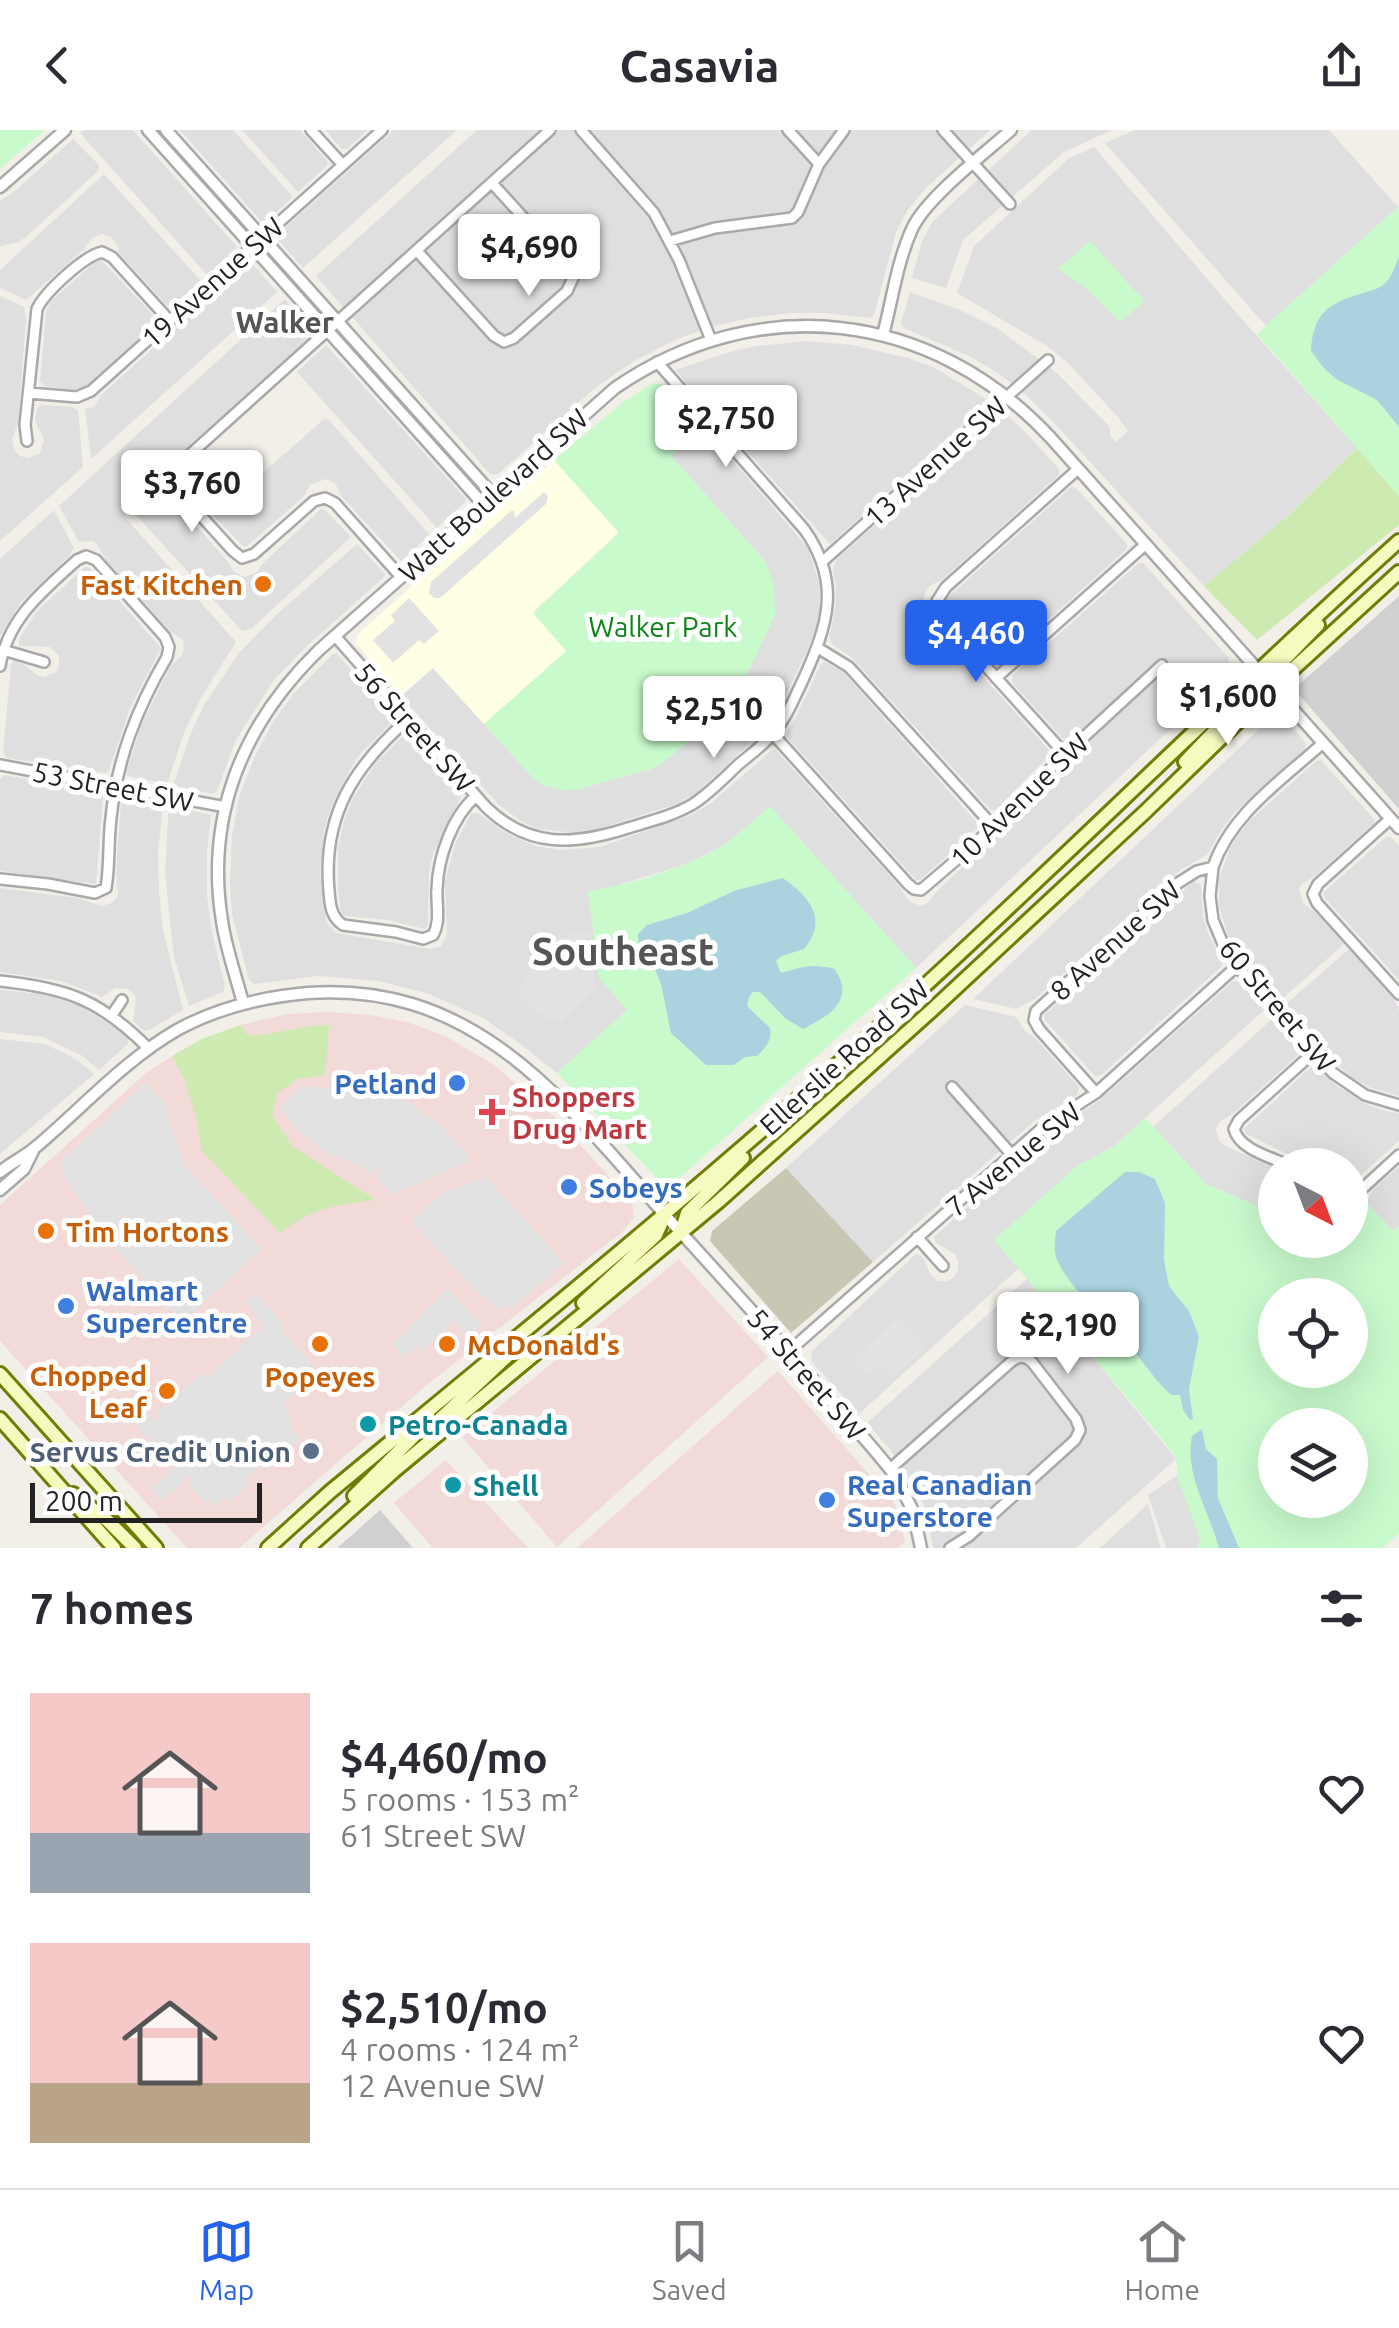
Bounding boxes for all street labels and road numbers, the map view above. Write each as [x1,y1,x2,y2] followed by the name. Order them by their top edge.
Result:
[135,211,289,353] street label: 19 Avenue SW
[858,390,1012,532] street label: 13 Avenue SW
[392,402,594,588] street label: Watt Boulevard SW
[349,656,481,798] street label: 56 Street SW
[944,727,1094,873] street label: 10 Avenue SW
[30,755,196,817] street label: 53 Street SW
[1044,874,1186,1006] street label: 8 Avenue SW
[1214,933,1342,1077] street label: 60 Street SW
[753,973,935,1141] street label: Ellerslie Road SW
[940,1096,1086,1222] street label: 7 Avenue SW
[742,1302,872,1446] street label: 54 Street SW

